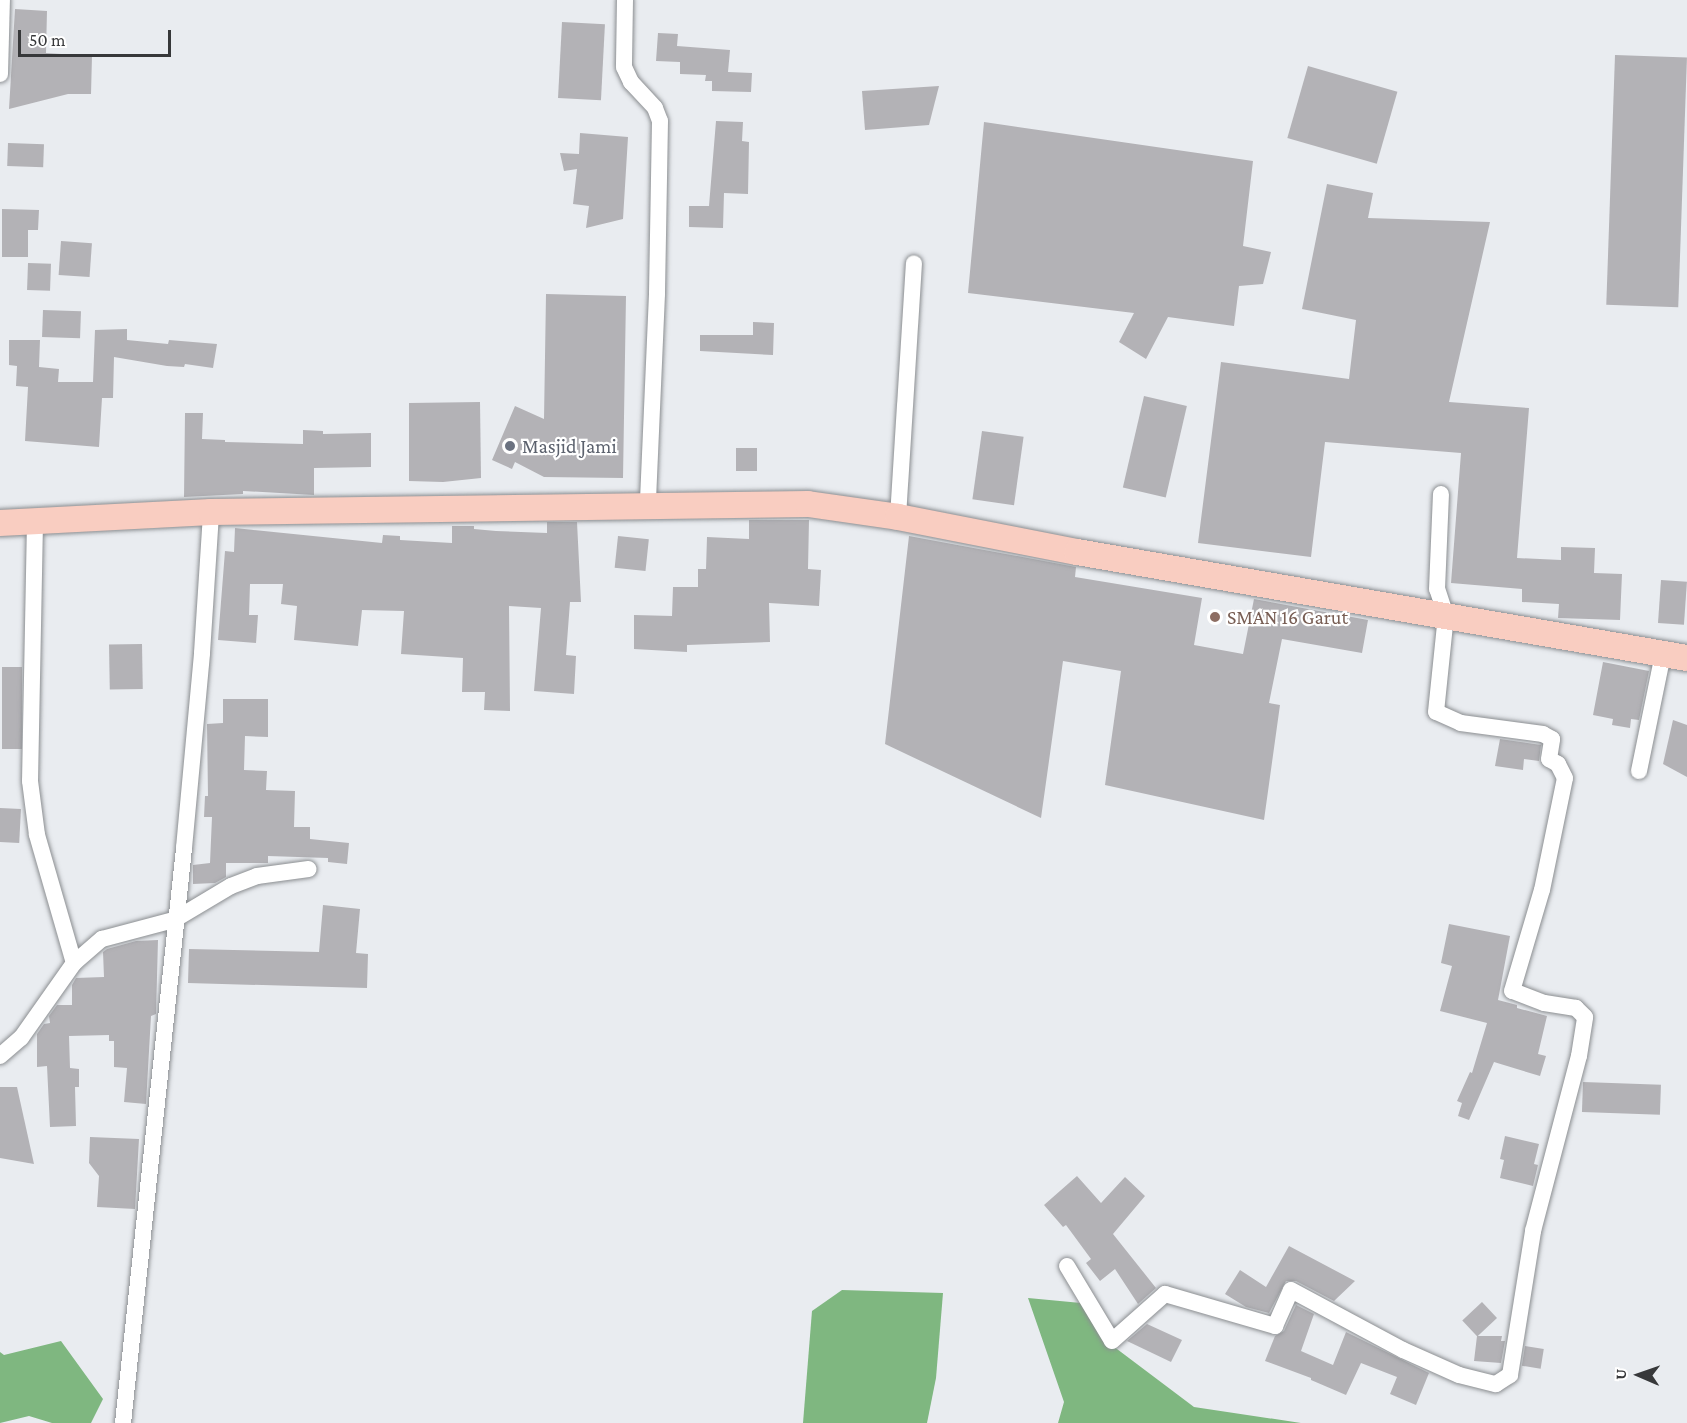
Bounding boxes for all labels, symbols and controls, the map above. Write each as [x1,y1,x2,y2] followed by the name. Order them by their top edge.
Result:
[21,18,174,56] scale bar
[29,30,66,50] text: 50 m
[522,434,617,458] place label: Masjid Jami
[503,439,517,453] marker: Masjid Jami
[1227,605,1348,629] place label: SMAN 16 Garut
[1208,610,1222,624] marker: SMAN 16 Garut
[1609,1345,1669,1405] north arrow
[1612,1369,1629,1380] text: U

